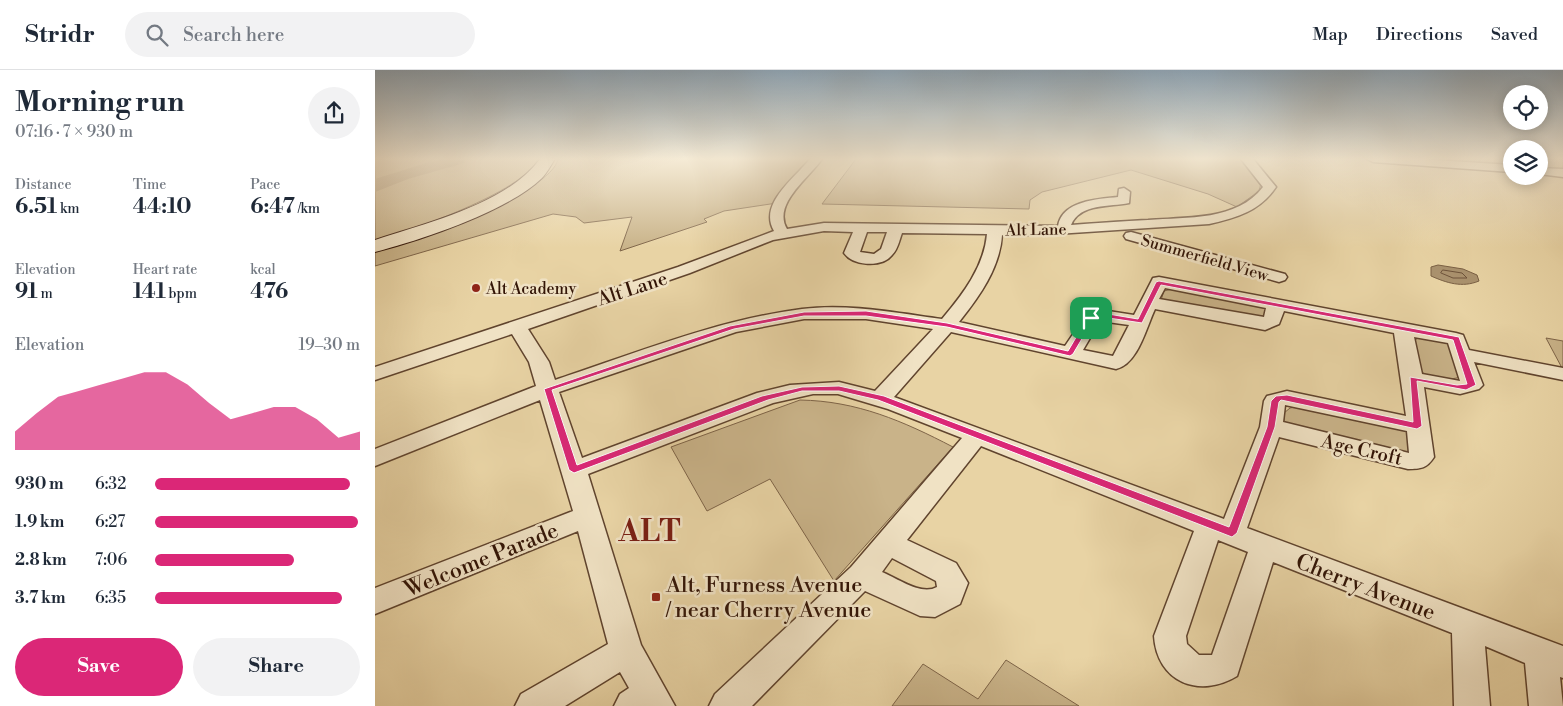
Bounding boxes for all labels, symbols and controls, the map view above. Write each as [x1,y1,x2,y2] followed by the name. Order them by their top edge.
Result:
[125,12,475,57] search box
[25,20,95,50] text: Stridr
[143,21,171,49] icon: search
[183,23,284,47] text: Search here
[1312,23,1348,46] text: Map
[1376,23,1463,46] text: Directions
[1491,23,1538,46] text: Saved
[15,85,184,120] text: Morning run
[1503,85,1548,185] map controls
[1503,85,1548,130] button: locate
[308,87,360,139] button: share
[15,122,133,142] text: 07:16 · 7 × 930 m
[1503,140,1548,185] button: layers
[15,176,72,194] text: Distance
[133,176,166,194] text: Time
[250,176,280,194] text: Pace
[15,194,57,220] text: 6.51
[133,194,192,220] text: 44:10
[250,194,295,220] text: 6:47
[57,200,80,218] text: km
[295,200,320,218] text: /km
[1004,219,1067,241] street label: Alt Lane
[1139,230,1272,286] street label: Summerfield View
[15,261,76,279] text: Elevation
[133,261,197,279] text: Heart rate
[250,261,276,279] text: kcal
[593,266,670,312] street label: Alt Lane
[15,279,38,305] text: 91
[133,279,166,305] text: 141
[250,279,288,305] text: 476
[485,279,576,299] place label: Alt Academy
[470,282,482,294] marker: Alt Academy
[38,285,53,303] text: m
[166,285,197,303] text: bpm
[1070,297,1112,339] pin
[1077,304,1105,332] icon: arrive
[15,335,84,355] text: Elevation
[299,335,360,355] text: 19–30 m
[1318,429,1405,471] street label: Age Croft
[15,474,63,494] text: 930 m
[95,474,126,494] text: 6:32
[15,512,64,532] text: 1.9 km
[95,512,125,532] text: 6:27
[617,514,682,550] district label: ALT
[400,517,563,604] street label: Welcome Parade
[1292,548,1439,626] street label: Cherry Avenue
[15,550,67,570] text: 2.8 km
[95,550,127,570] text: 7:06
[665,572,871,624] place label: Alt, Furness Avenue / near Cherry Avenue
[15,588,65,608] text: 3.7 km
[95,588,126,608] text: 6:35
[650,591,662,603] marker: Alt, Furness Avenue / near Cherry Avenue
[15,638,183,696] button: Save
[193,638,360,696] button: Share

